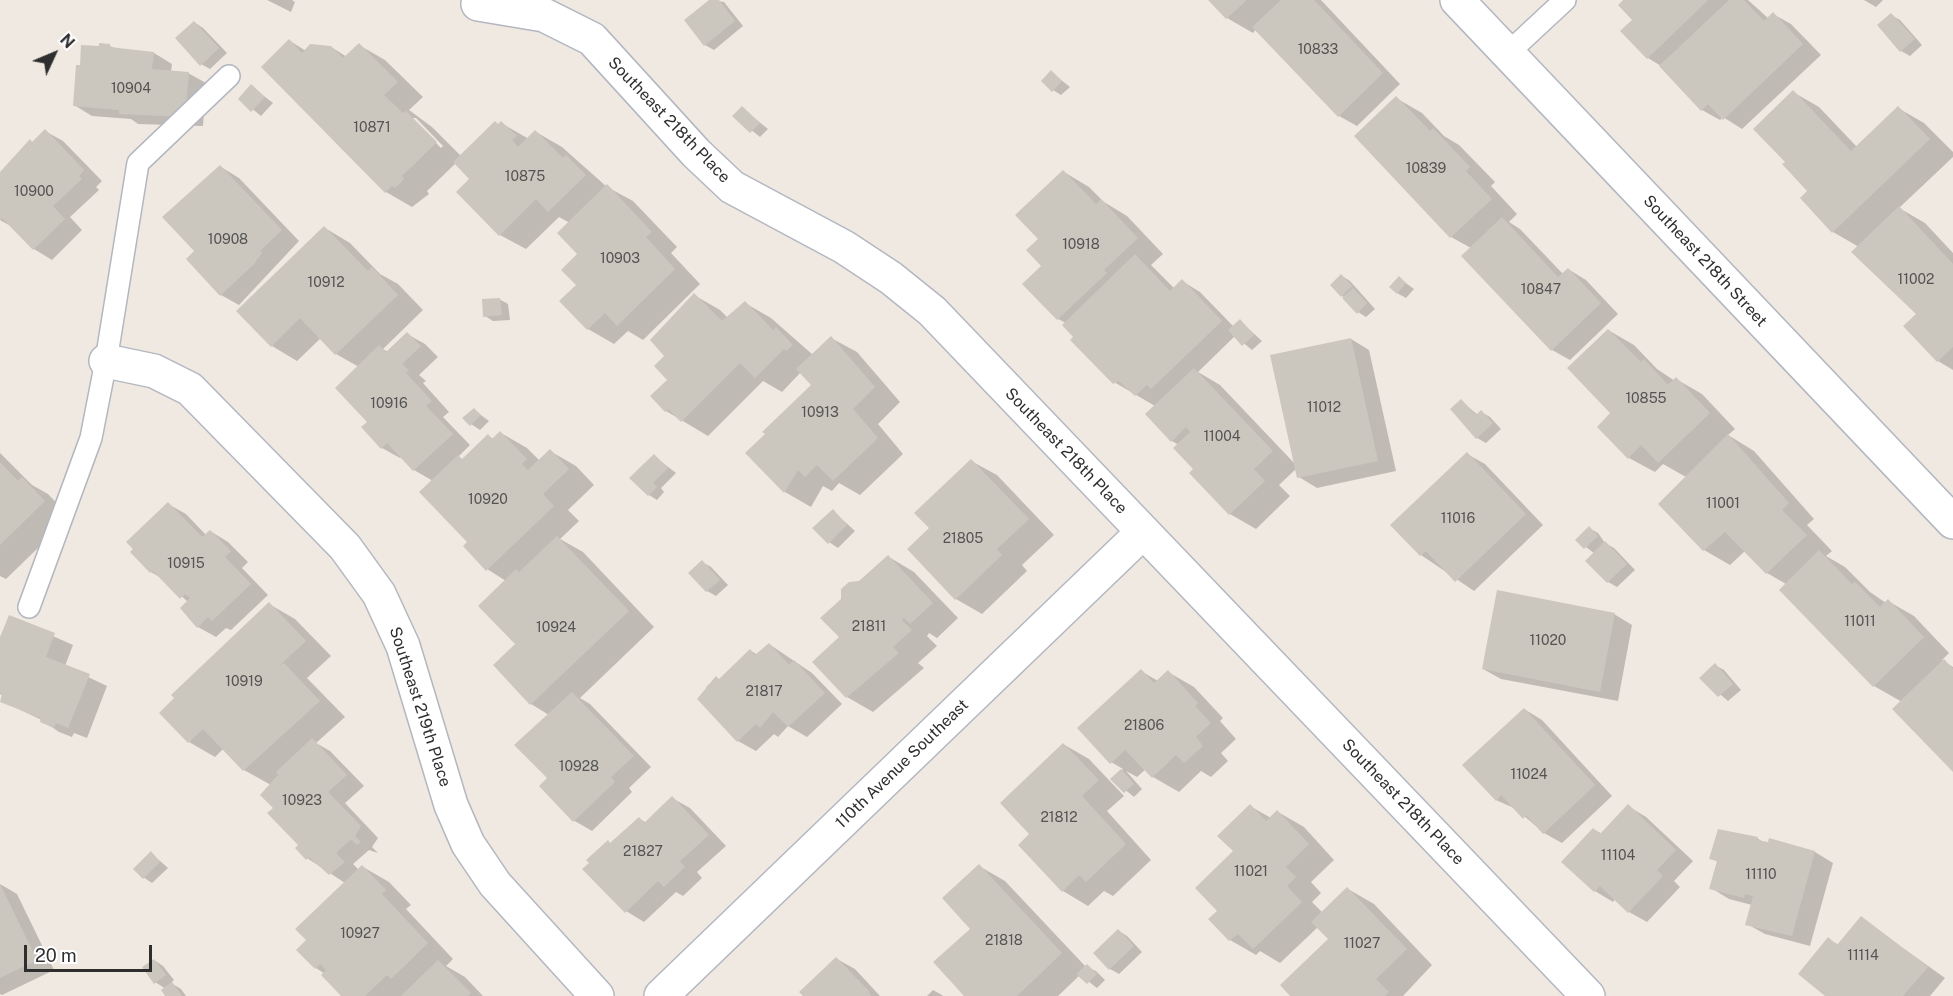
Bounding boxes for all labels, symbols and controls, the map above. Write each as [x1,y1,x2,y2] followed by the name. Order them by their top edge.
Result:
[24,24,84,84] north arrow
[56,30,78,52] text: N
[1298,42,1338,58] house number: 10833
[604,53,734,187] street label: Southeast 218th Place
[111,81,151,97] house number: 10904
[353,120,391,136] house number: 10871
[1406,161,1446,177] house number: 10839
[505,169,545,185] house number: 10875
[14,184,54,200] house number: 10900
[1639,191,1771,331] street label: Southeast 218th Street
[208,232,248,248] house number: 10908
[1062,237,1100,253] house number: 10918
[600,251,640,267] house number: 10903
[1898,272,1934,288] house number: 11002
[308,275,344,291] house number: 10912
[1521,282,1561,298] house number: 10847
[1001,384,1131,518] street label: Southeast 218th Place
[1625,391,1667,407] house number: 10855
[370,396,408,412] house number: 10916
[1307,400,1341,416] house number: 11012
[801,405,839,421] house number: 10913
[1203,429,1241,445] house number: 11004
[468,492,508,508] house number: 10920
[1706,496,1740,512] house number: 11001
[1441,511,1475,527] house number: 11016
[943,531,983,547] house number: 21805
[167,556,205,572] house number: 10915
[1844,614,1876,630] house number: 11011
[852,619,886,635] house number: 21811
[536,620,576,636] house number: 10924
[385,625,455,789] street label: Southeast 219th Place
[1530,633,1566,649] house number: 11020
[225,674,263,690] house number: 10919
[745,684,783,700] house number: 21817
[832,696,972,832] street label: 110th Avenue Southeast
[1124,718,1164,734] house number: 21806
[1338,735,1468,869] street label: Southeast 218th Place
[559,759,599,775] house number: 10928
[1510,767,1548,783] house number: 11024
[282,793,322,809] house number: 10923
[1040,810,1078,826] house number: 21812
[623,844,663,860] house number: 21827
[1601,848,1635,864] house number: 11104
[1234,864,1268,880] house number: 11021
[1745,867,1777,883] house number: 11110
[340,926,380,942] house number: 10927
[27,933,154,971] scale bar
[985,933,1023,949] house number: 21818
[1344,936,1380,952] house number: 11027
[35,945,77,966] text: 20 m
[1847,948,1879,964] house number: 11114

